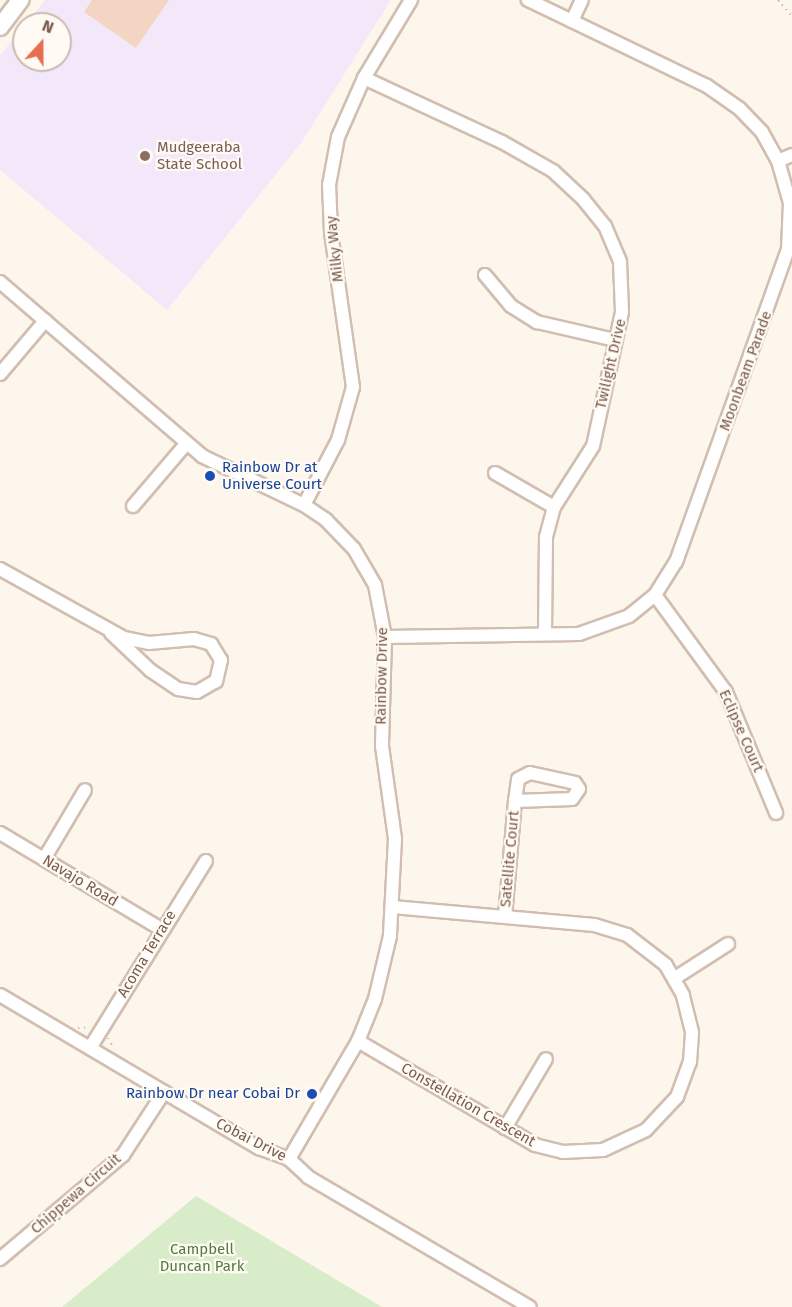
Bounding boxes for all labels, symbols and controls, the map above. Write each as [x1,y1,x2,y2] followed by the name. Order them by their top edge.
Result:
[12,12,72,72] north arrow
[40,16,56,37] text: N
[157,138,242,173] place label: Mudgeeraba State School
[138,149,152,163] marker: Mudgeeraba State School
[323,215,347,283] street label: Milky Way
[716,308,776,434] street label: Moonbeam Parade
[592,317,630,411] street label: Twilight Drive
[222,458,322,493] place label: Rainbow Dr at Universe Court
[203,469,217,483] marker: Rainbow Dr at Universe Court
[372,627,392,725] street label: Rainbow Drive
[715,687,767,775] street label: Eclipse Court
[497,810,523,908] street label: Satellite Court
[39,851,121,911] street label: Navajo Road
[114,907,180,1001] street label: Acoma Terrace
[398,1059,538,1151] street label: Constellation Crescent
[126,1085,300,1103] place label: Rainbow Dr near Cobai Dr
[305,1087,319,1101] marker: Rainbow Dr near Cobai Dr
[213,1114,289,1166] street label: Cobai Drive
[27,1150,125,1238] street label: Chippewa Circuit
[160,1240,244,1275] park label: Campbell Duncan Park

